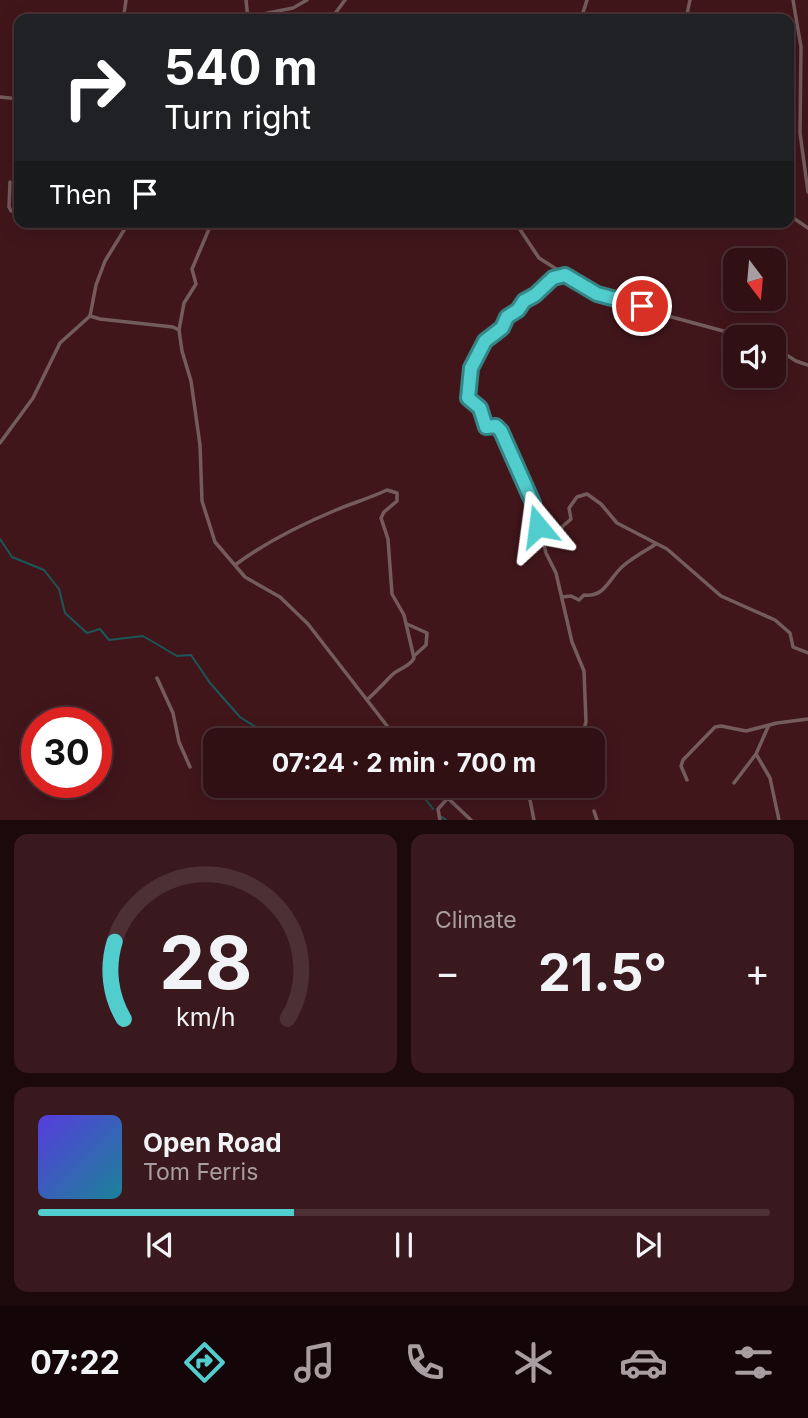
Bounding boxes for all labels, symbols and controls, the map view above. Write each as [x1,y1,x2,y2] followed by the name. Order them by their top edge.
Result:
[164,38,318,97] text: 540 m
[49,42,140,133] icon: right
[164,98,311,137] text: Turn right
[126,175,164,213] icon: arrive
[49,179,112,210] text: Then
[723,248,786,312] north arrow
[723,248,786,388] map controls
[612,276,672,336] pin
[623,287,661,325] icon: arrive
[723,325,786,388] button: sound
[501,489,575,563] position arrow
[21,707,112,798] speed limit sign: 30
[272,747,536,778] text: 07:24 · 2 min · 700 m
[435,906,517,934] text: Climate
[159,919,252,1008] text: 28
[538,941,667,1004] text: 21.5°
[435,949,460,995] text: −
[745,949,770,995] text: +
[176,1002,235,1032] text: km/h
[143,1127,282,1158] text: Open Road
[143,1158,258,1186] text: Tom Ferris
[141,1226,179,1264] icon: previous
[385,1226,423,1264] icon: pause
[629,1226,667,1264] icon: next
[180,1338,229,1387] icon: directions
[290,1338,339,1387] icon: music
[400,1338,449,1387] icon: phone
[509,1338,558,1387] icon: climate
[619,1338,668,1387] icon: car
[729,1338,778,1387] icon: filters
[30,1343,120,1382] text: 07:22

